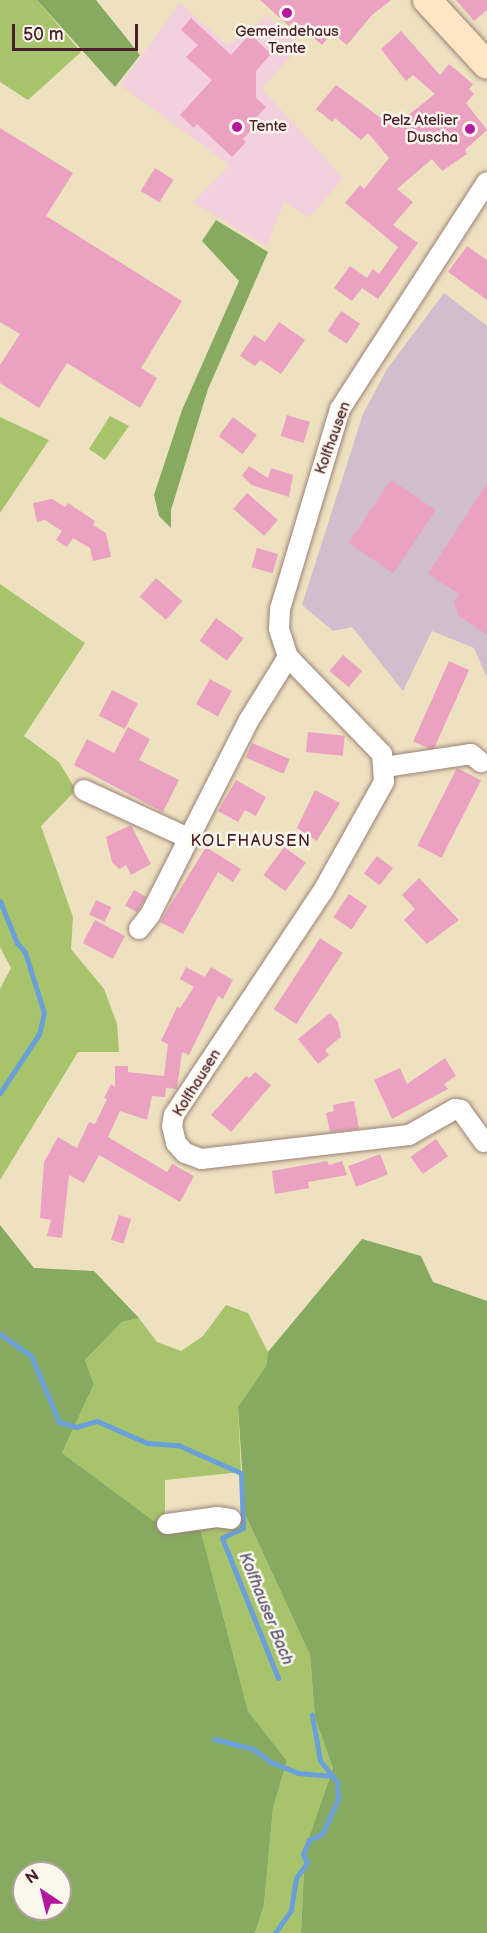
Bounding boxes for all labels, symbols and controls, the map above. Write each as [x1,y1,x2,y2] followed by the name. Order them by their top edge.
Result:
[280,6,294,20] marker: Gemeindehaus Tente
[15,12,141,50] scale bar
[235,22,339,57] place label: Gemeindehaus Tente
[23,24,64,45] text: 50 m
[382,111,458,146] place label: Pelz Atelier Duscha
[249,118,287,136] place label: Tente
[230,120,244,134] marker: Tente
[463,122,477,136] marker: Pelz Atelier Duscha
[312,399,354,477] street label: Kolfhausen
[190,832,312,852] district label: KOLFHAUSEN
[169,1046,225,1120] street label: Kolfhausen
[234,1550,296,1668] water label: Kolfhauser Bach
[12,1861,72,1921] north arrow
[22,1866,43,1889] text: N

